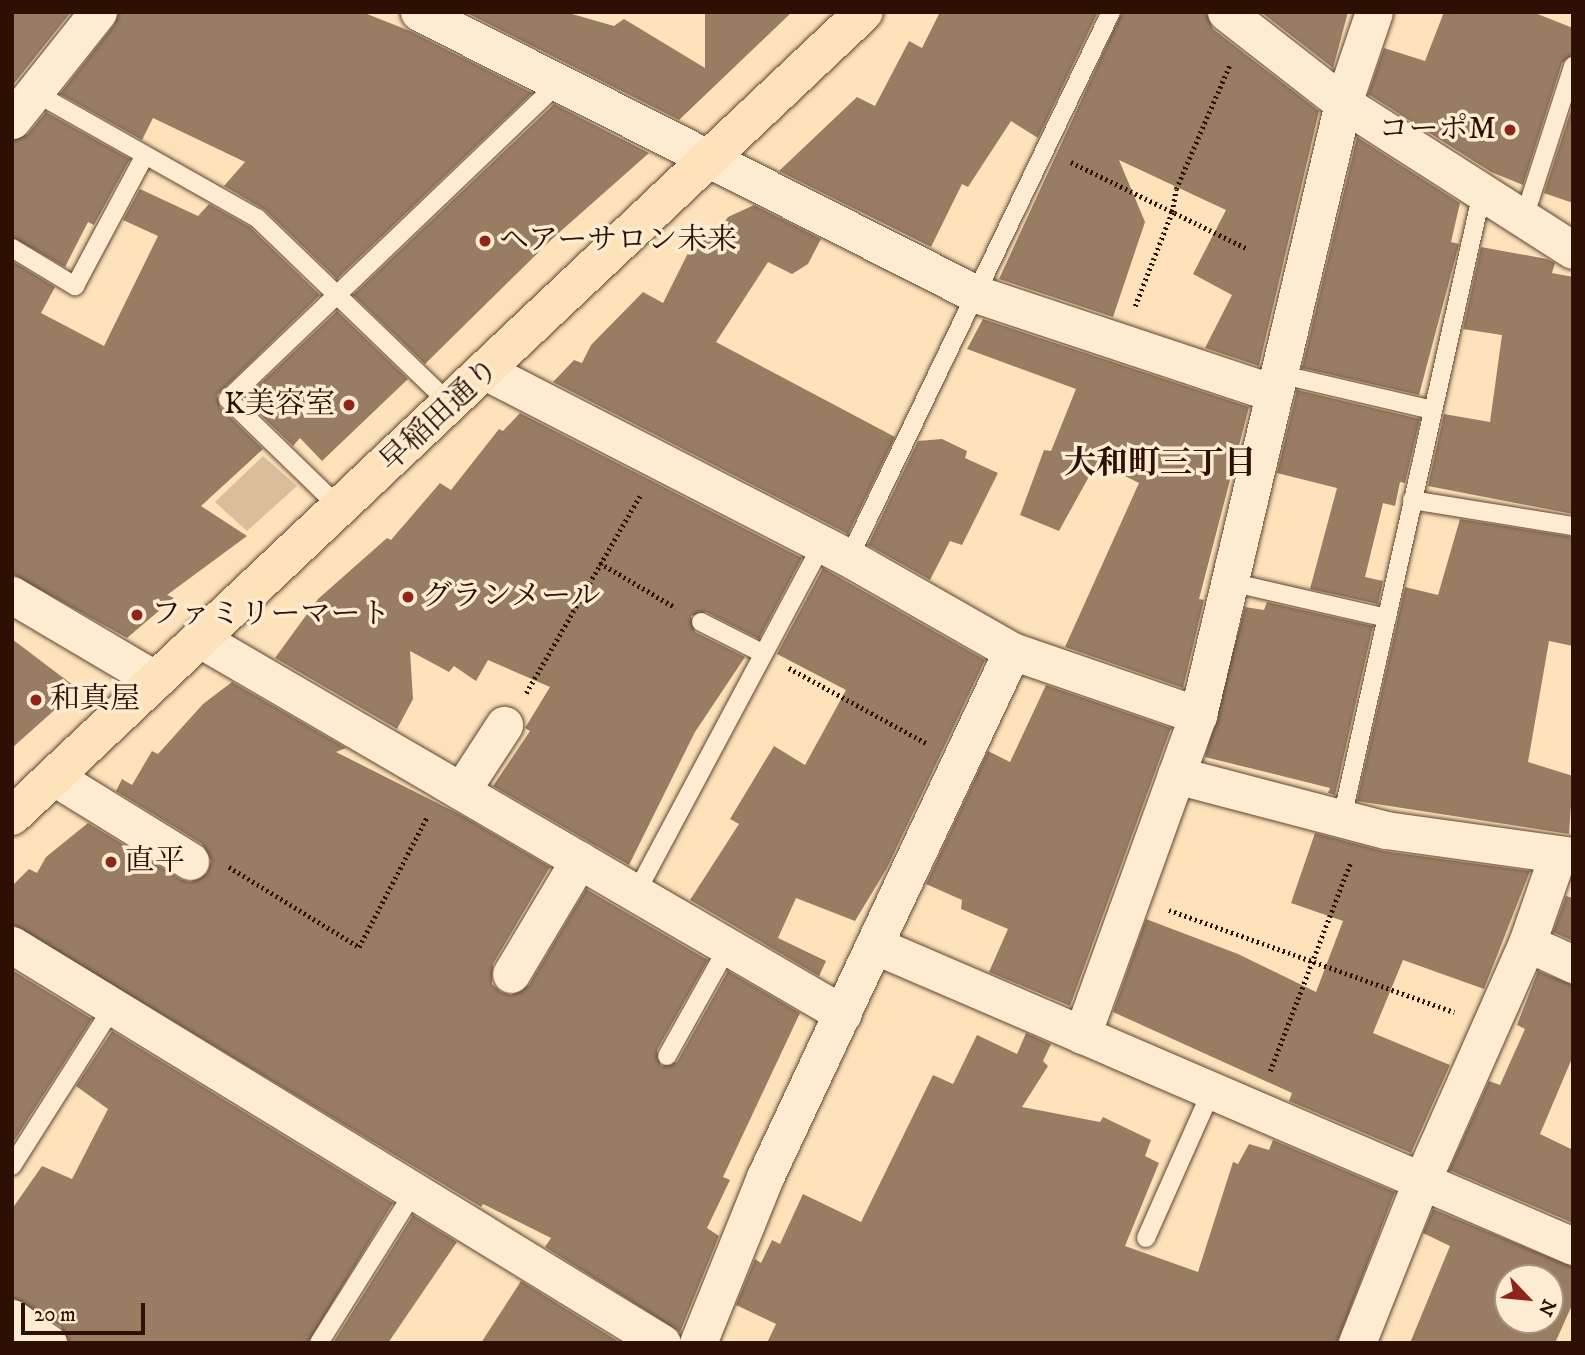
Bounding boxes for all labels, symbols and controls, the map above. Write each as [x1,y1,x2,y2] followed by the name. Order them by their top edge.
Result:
[1379,112,1496,148] place label: コーポM
[1502,122,1518,138] marker: コーポM
[499,223,738,259] place label: ヘアーサロン未来
[477,233,493,249] marker: ヘアーサロン未来
[373,352,507,480] street label: 早稲田通り
[224,387,335,423] place label: K美容室
[341,397,357,413] marker: K美容室
[1064,445,1256,483] district label: 大和町三丁目
[422,579,602,615] place label: グランメール
[400,589,416,605] marker: グランメール
[151,597,391,633] place label: ファミリーマート
[129,607,145,623] marker: ファミリーマート
[50,682,140,718] place label: 和真屋
[28,692,44,708] marker: 和真屋
[125,844,185,880] place label: 直平
[103,854,119,870] marker: 直平
[1494,1264,1564,1334] north arrow
[24,1288,149,1332] scale bar
[1533,1295,1560,1320] text: N
[34,1302,76,1328] text: 20 m

